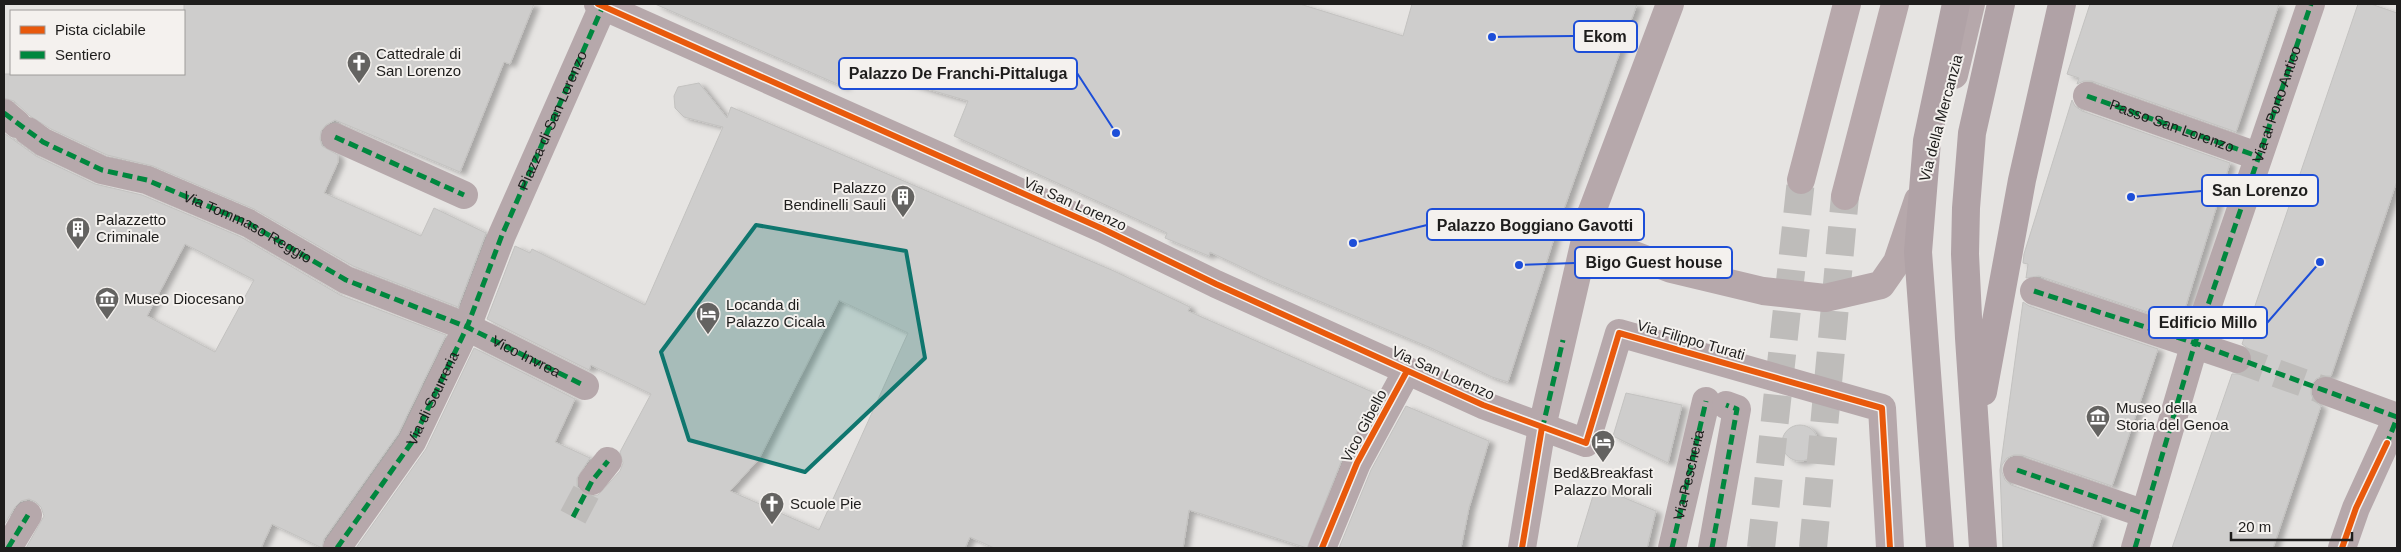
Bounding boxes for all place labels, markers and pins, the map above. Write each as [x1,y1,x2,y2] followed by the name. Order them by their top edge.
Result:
[1574,21,1637,52] callout: Ekom
[376,45,461,79] place label: Cattedrale di San Lorenzo
[346,50,372,84] church icon: Cattedrale di San Lorenzo
[839,58,1077,89] callout: Palazzo De Franchi-Pittaluga
[2202,175,2318,206] callout: San Lorenzo
[783,179,886,213] place label: Palazzo Bendinelli Sauli
[890,184,916,218] building icon: Palazzo Bendinelli Sauli
[1427,209,1644,240] callout: Palazzo Boggiano Gavotti
[96,211,166,245] place label: Palazzetto Criminale
[65,216,91,250] building icon: Palazzetto Criminale
[1575,247,1732,278] callout: Bigo Guest house
[94,286,120,320] museum icon: Museo Diocesano
[124,290,244,307] place label: Museo Diocesano
[726,296,826,330] place label: Locanda di Palazzo Cicala
[695,301,721,335] hotel icon: Locanda di Palazzo Cicala
[2149,307,2267,338] callout: Edificio Millo
[2116,399,2229,433] place label: Museo della Storia del Genoa
[2085,404,2111,438] museum icon: Museo della Storia del Genoa
[1590,429,1616,463] hotel icon: Bed&Breakfast Palazzo Morali
[1553,464,1654,498] place label: Bed&Breakfast Palazzo Morali
[759,491,785,525] church icon: Scuole Pie
[790,495,862,512] place label: Scuole Pie

